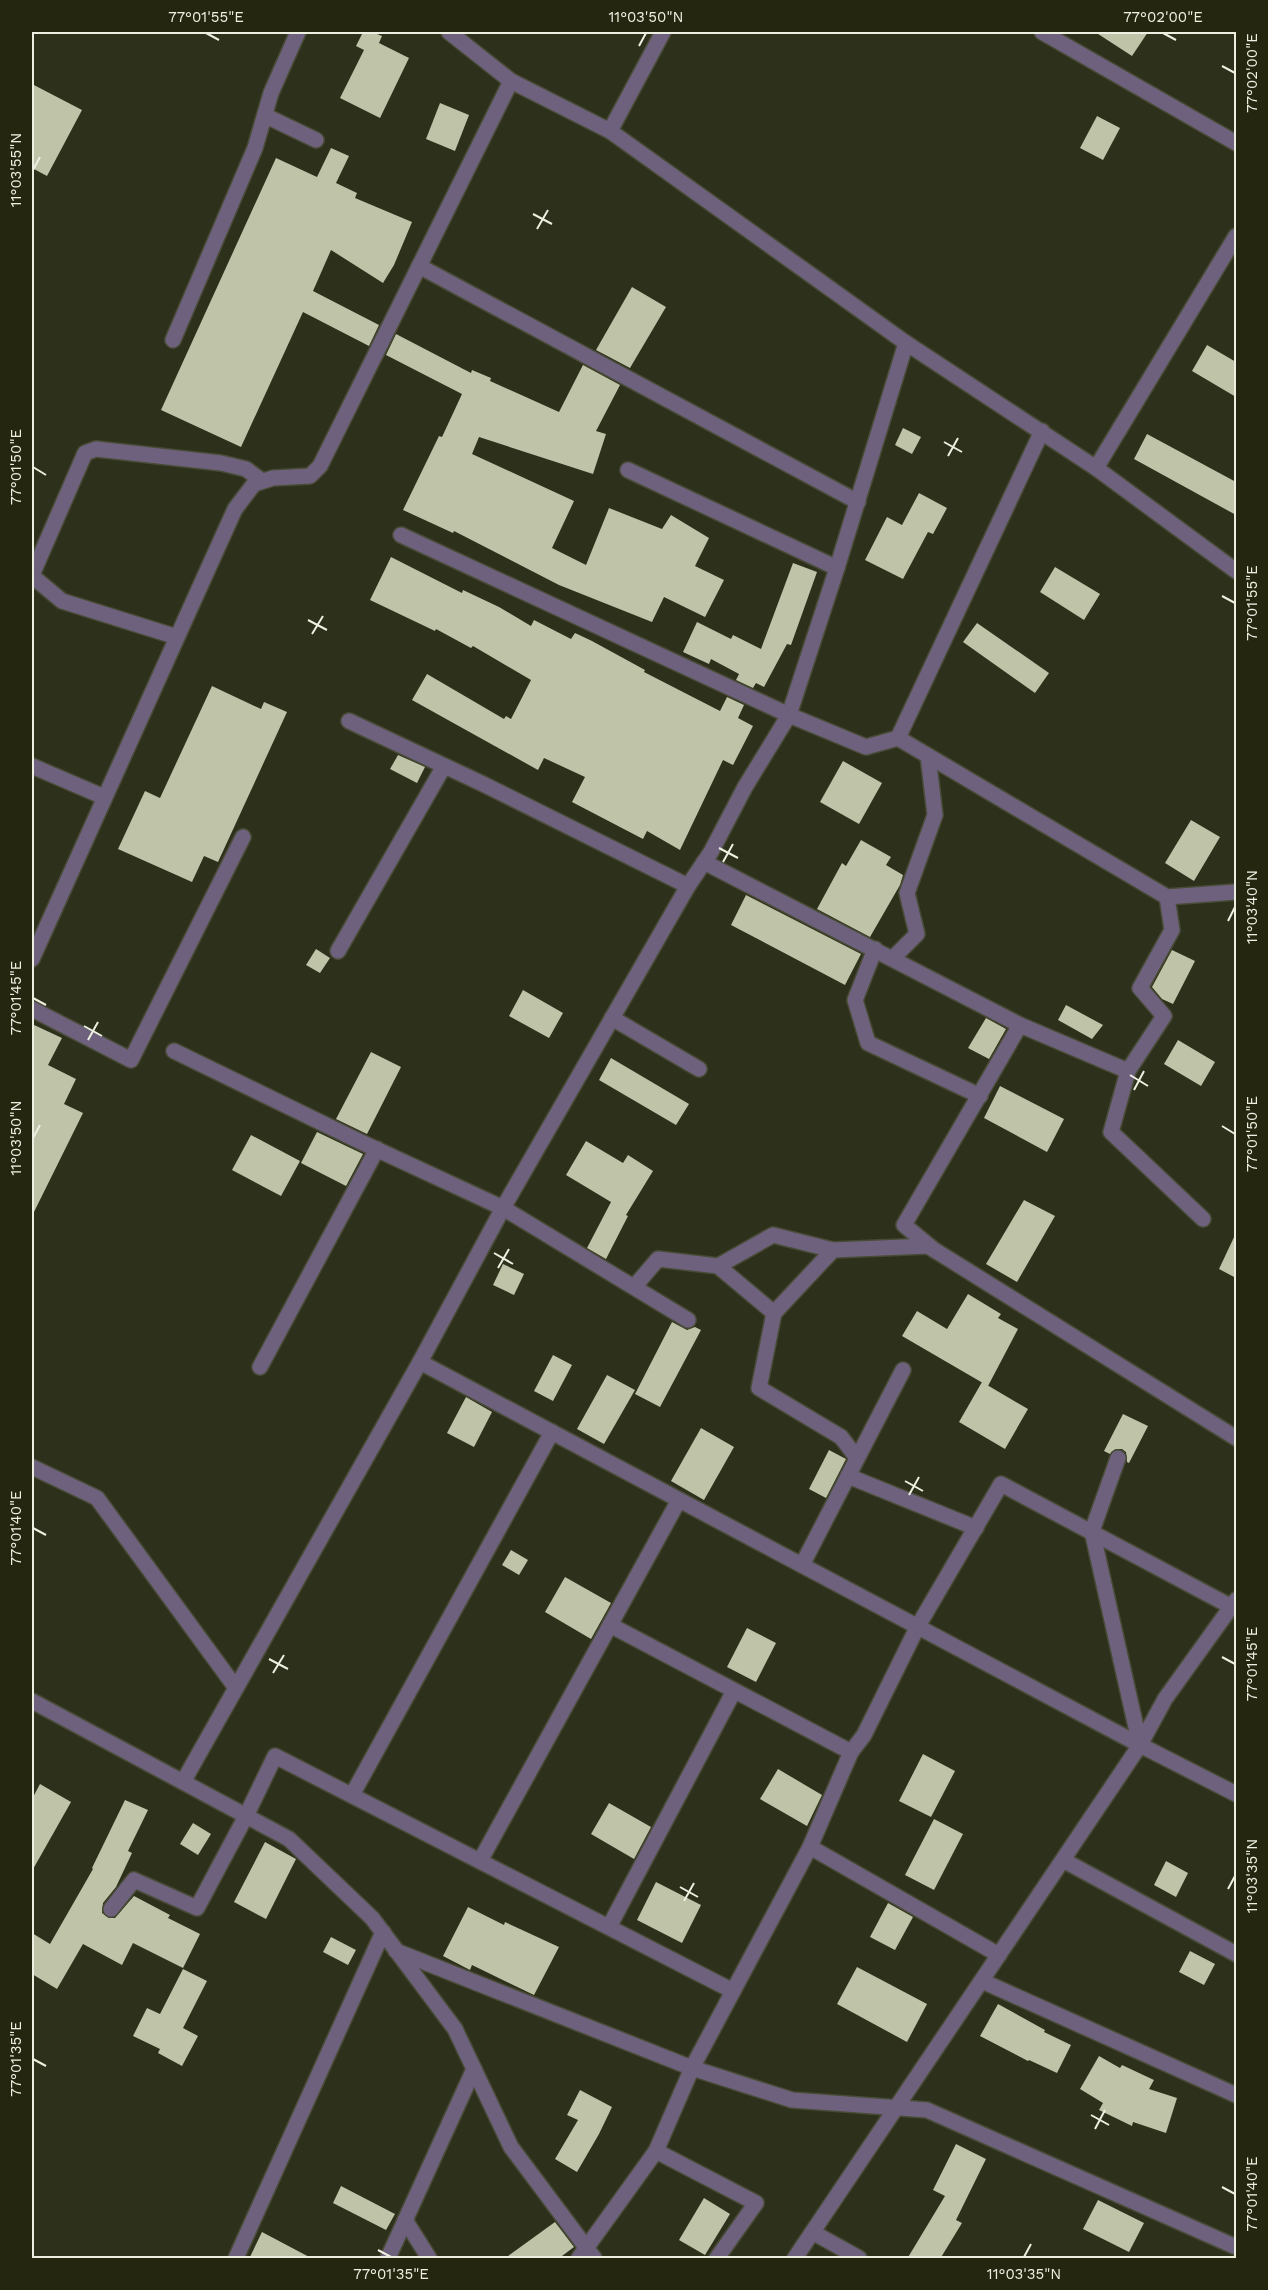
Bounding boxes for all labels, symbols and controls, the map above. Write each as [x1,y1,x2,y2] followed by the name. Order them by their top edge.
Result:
[168,8,244,26] text: 77°01'55"E
[608,8,684,26] text: 11°03'50"N
[1123,8,1203,26] text: 77°02'00"E
[1243,33,1261,113] text: 77°02'00"E
[7,133,25,207] text: 11°03'55"N
[7,429,25,505] text: 77°01'50"E
[1243,565,1261,641] text: 77°01'55"E
[1243,870,1261,944] text: 11°03'40"N
[7,961,25,1035] text: 77°01'45"E
[1243,1096,1261,1172] text: 77°01'50"E
[7,1100,25,1176] text: 11°03'50"N
[7,1490,25,1566] text: 77°01'40"E
[1243,1627,1261,1701] text: 77°01'45"E
[1243,1839,1261,1913] text: 11°03'35"N
[7,2021,25,2097] text: 77°01'35"E
[1243,2156,1261,2232] text: 77°01'40"E
[353,2265,429,2283] text: 77°01'35"E
[987,2265,1061,2283] text: 11°03'35"N

